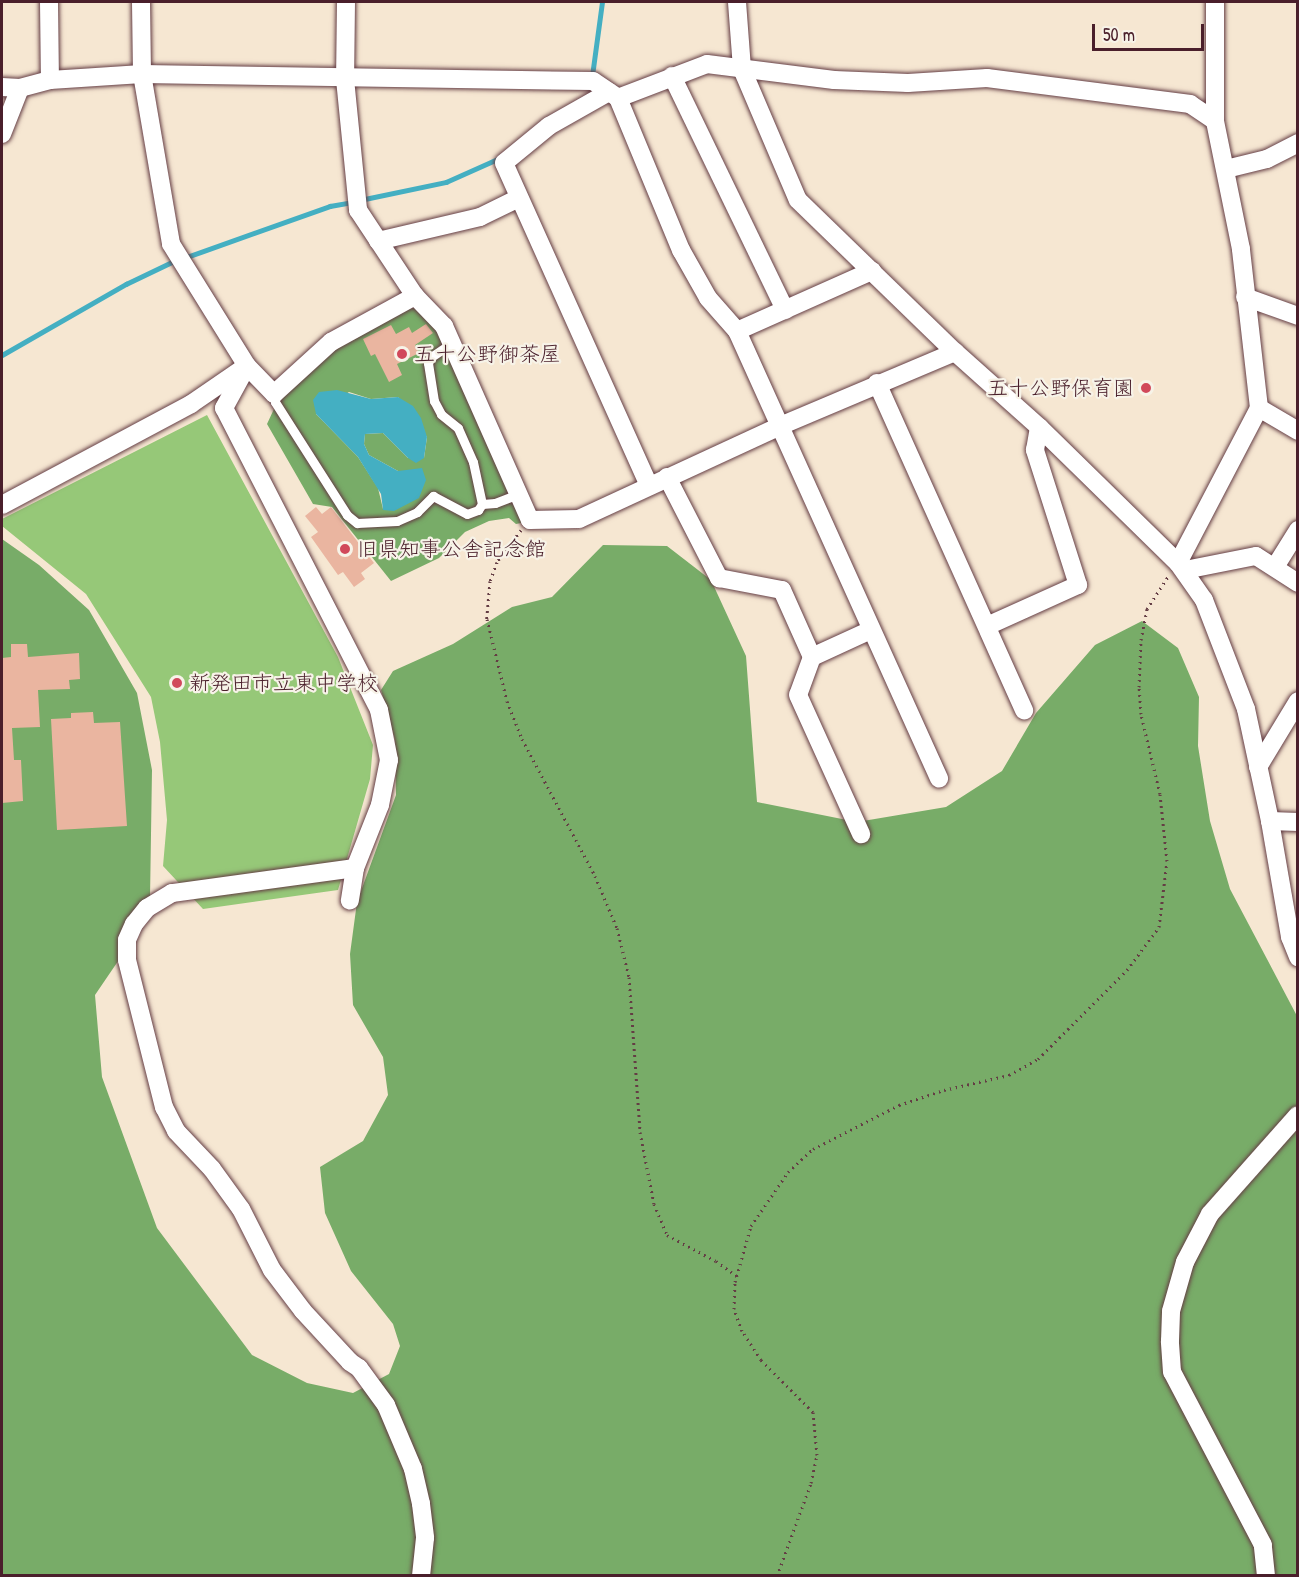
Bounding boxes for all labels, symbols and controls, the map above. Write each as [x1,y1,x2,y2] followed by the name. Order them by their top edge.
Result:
[1095,12,1208,50] scale bar
[1103,22,1135,47] text: 50 m
[414,341,561,367] place label: 五十公野御茶屋
[395,347,409,361] marker: 五十公野御茶屋
[987,375,1134,401] place label: 五十公野保育園
[1139,381,1153,395] marker: 五十公野保育園
[357,536,546,562] place label: 旧県知事公舎記念館
[338,542,352,556] marker: 旧県知事公舎記念館
[189,670,378,696] place label: 新発田市立東中学校
[170,676,184,690] marker: 新発田市立東中学校

